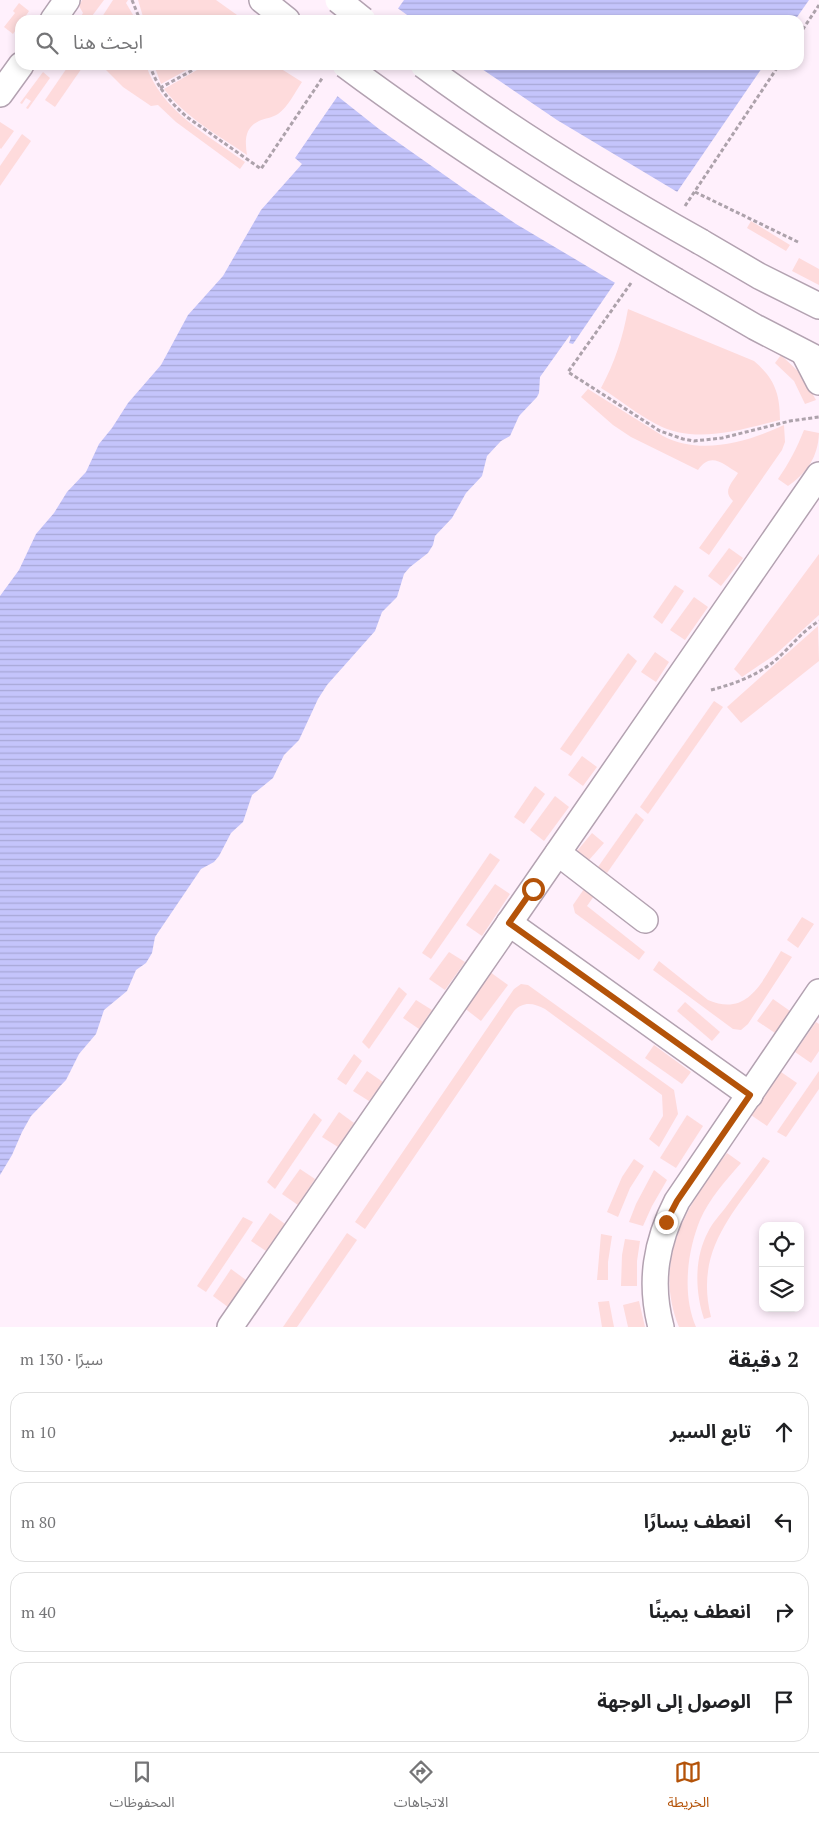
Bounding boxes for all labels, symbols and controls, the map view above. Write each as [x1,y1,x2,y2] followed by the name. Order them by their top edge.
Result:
[15,15,804,70] search box
[33,29,61,57] icon: search
[73,29,143,54] text: ابحث هنا
[522,878,545,901] route start
[655,1211,678,1234] route end
[759,1222,804,1312] map controls
[759,1222,804,1267] button: locate
[759,1267,804,1312] button: layers
[729,1345,799,1373] text: 2 دقيقة
[20,1348,103,1370] text: سيرًا · 130 m
[670,1418,751,1443] text: تابع السير
[770,1418,798,1446] icon: ahead
[21,1421,56,1443] text: 10 m
[644,1508,751,1533] text: انعطف يسارًا
[770,1508,798,1536] icon: left
[21,1511,56,1533] text: 80 m
[649,1598,751,1623] text: انعطف يمينًا
[770,1598,798,1626] icon: right
[21,1601,56,1623] text: 40 m
[597,1688,751,1713] text: الوصول إلى الوجهة
[770,1688,798,1716] icon: arrive
[110,1758,175,1817] tab: المحفوظات
[394,1758,448,1817] tab: الاتجاهات
[667,1758,709,1817] tab: الخريطة

